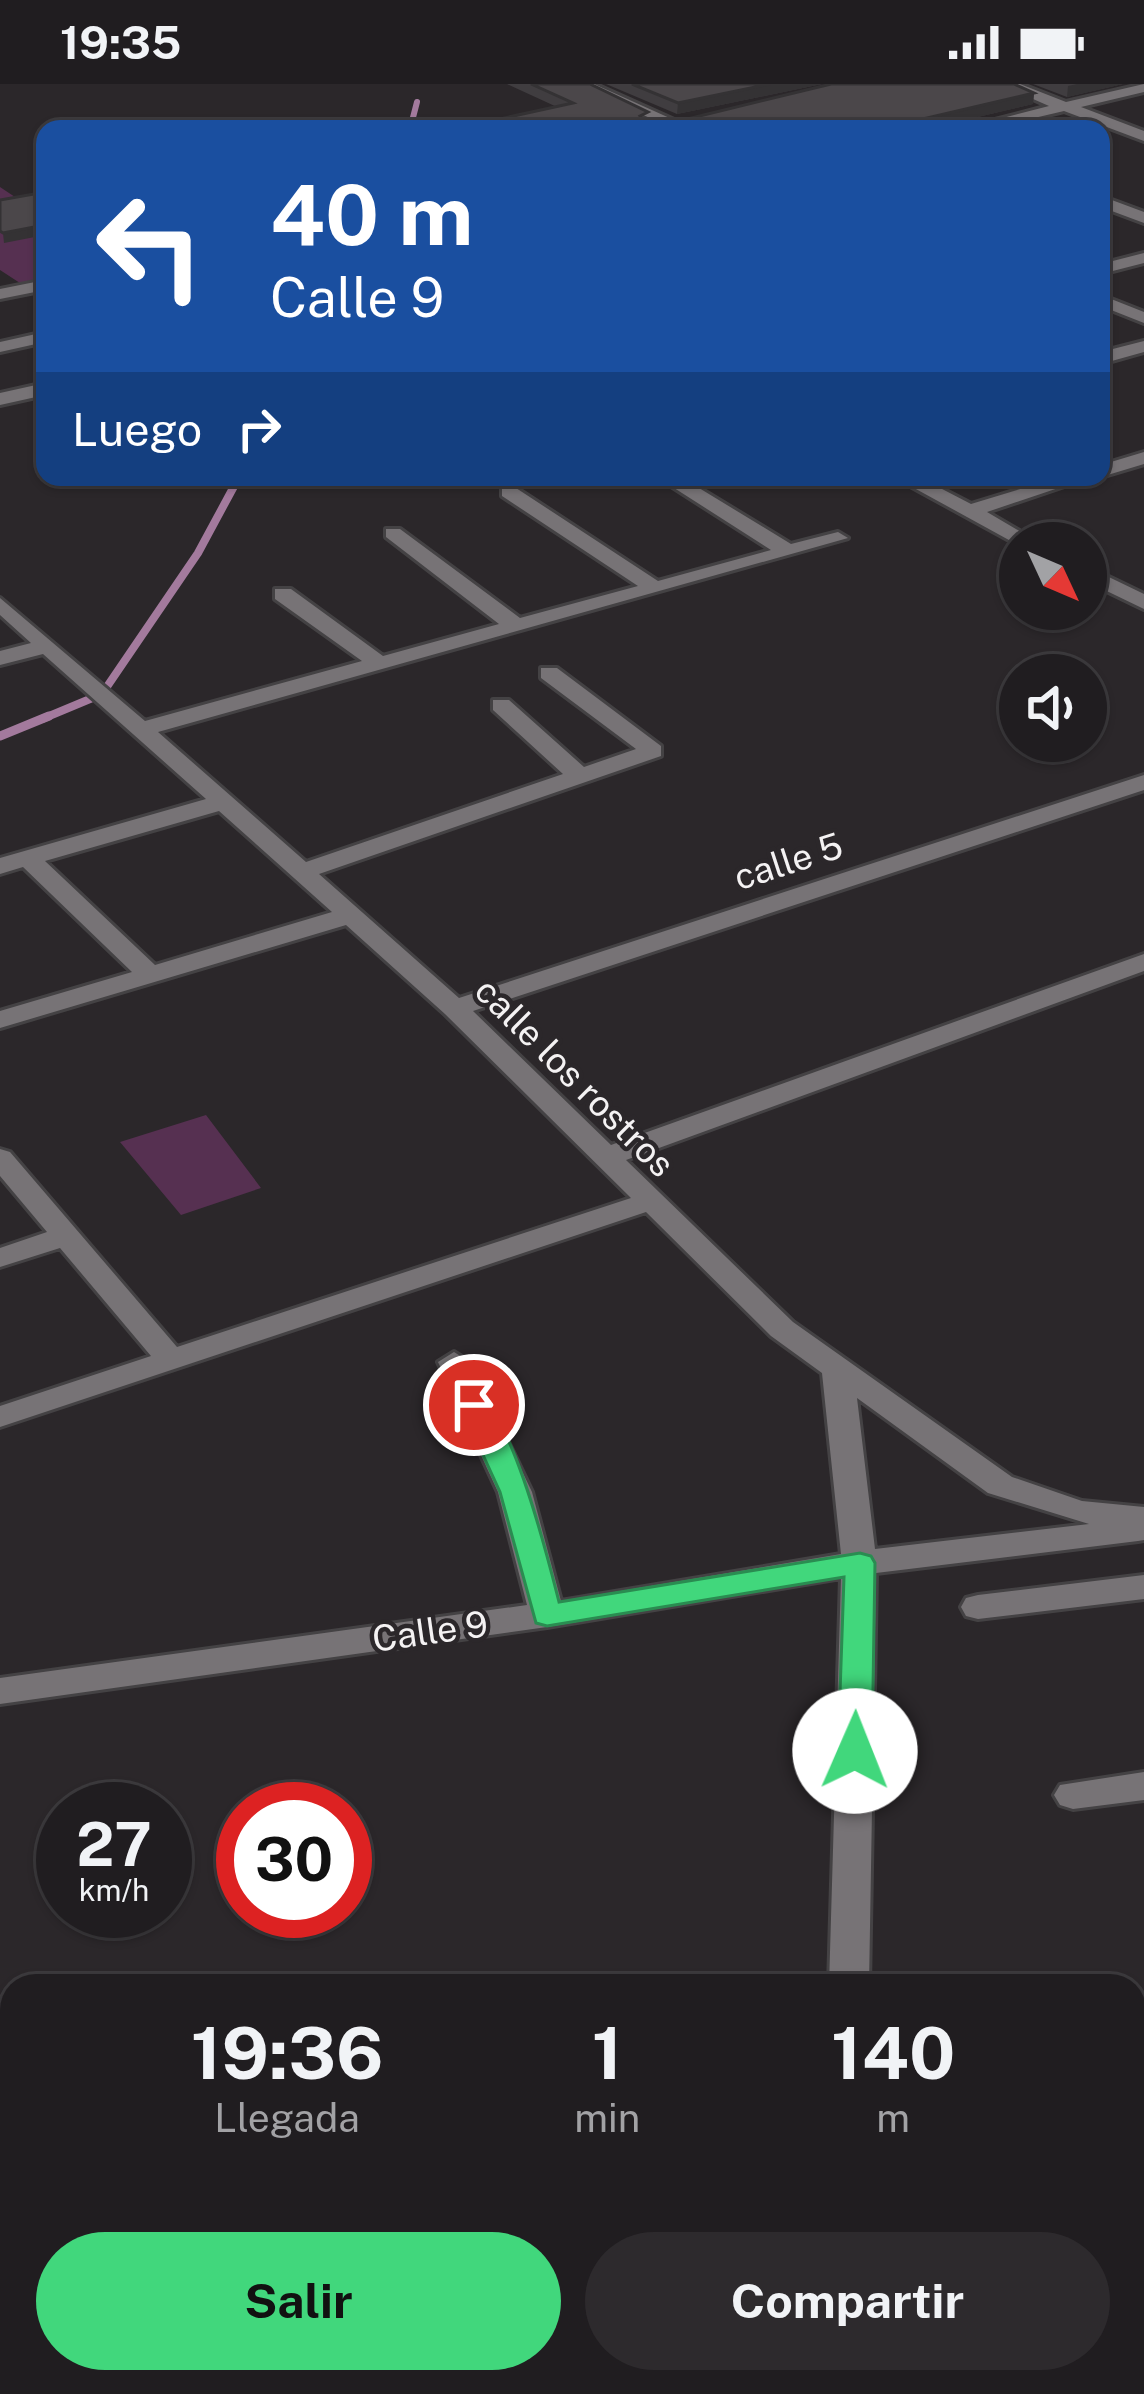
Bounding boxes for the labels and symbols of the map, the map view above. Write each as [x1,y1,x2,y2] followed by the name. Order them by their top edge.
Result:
[999,522,1107,630] north arrow
[728,824,848,898] street label: calle 5
[467,969,683,1185] street label: calle los rostros
[423,1354,525,1456] pin
[370,1602,490,1660] street label: Calle 9
[792,1688,918,1814] position arrow
[216,1782,372,1938] speed limit sign: 30

